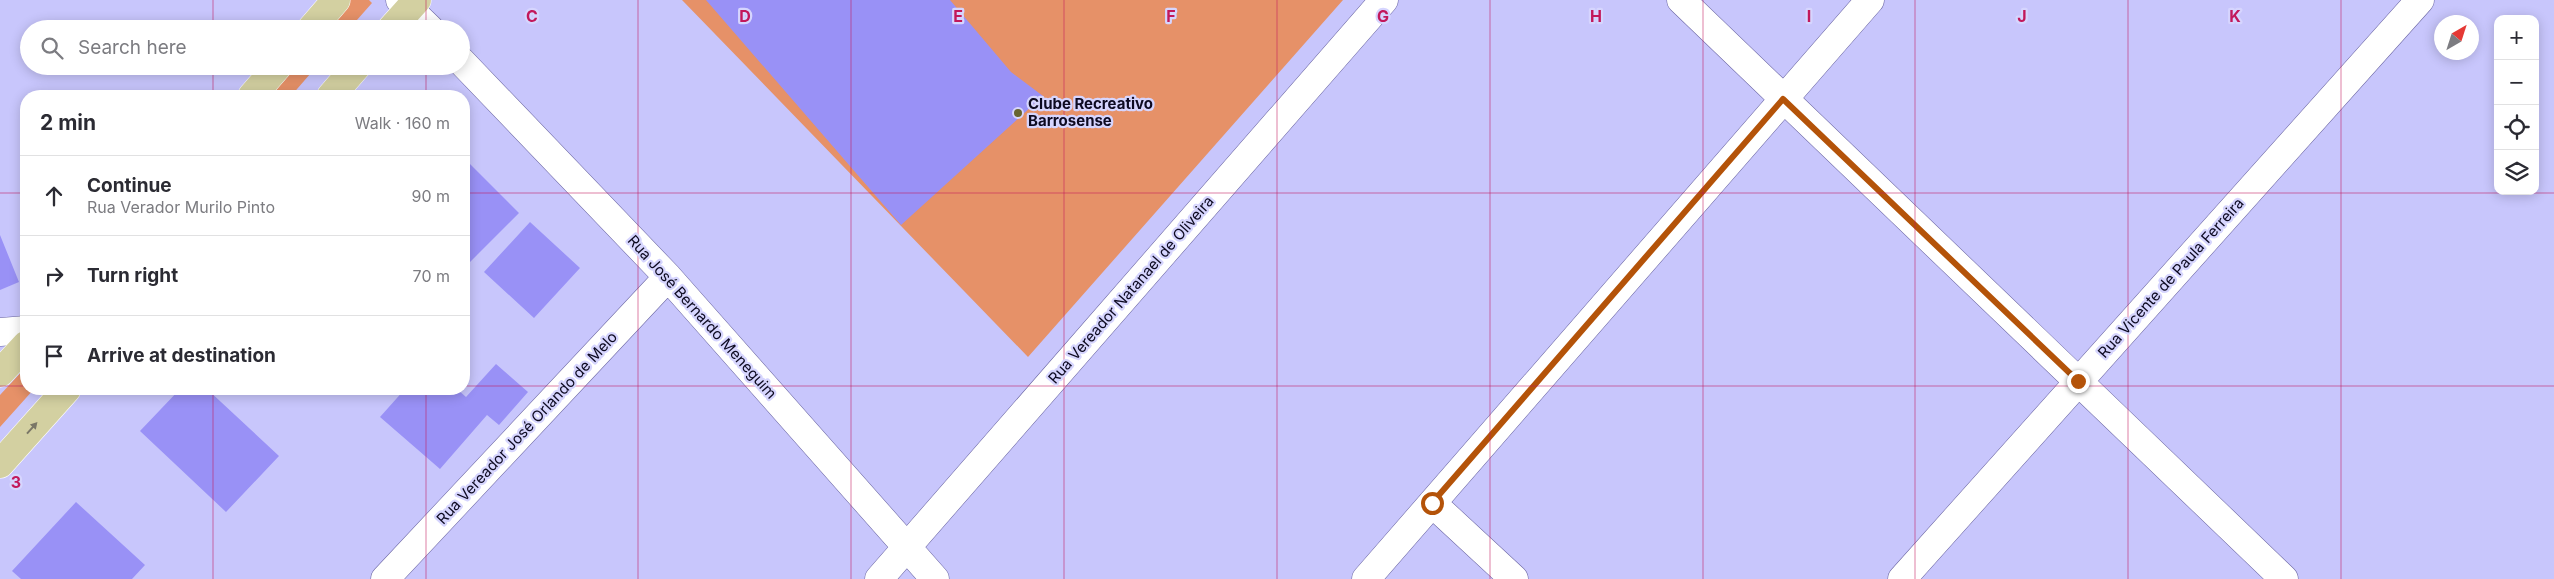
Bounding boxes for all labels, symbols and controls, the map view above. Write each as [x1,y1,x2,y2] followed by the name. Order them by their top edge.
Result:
[526,6,538,26] text: C
[739,6,751,26] text: D
[953,6,963,26] text: E
[1166,6,1176,26] text: F
[1377,6,1389,26] text: G
[1590,6,1602,26] text: H
[1807,6,1811,26] text: I
[2017,6,2027,26] text: J
[2229,6,2241,26] text: K
[2434,15,2479,60] north arrow
[2494,15,2539,195] map controls
[2494,15,2539,60] button: +
[20,20,470,75] search box
[38,34,66,62] icon: search
[78,36,187,59] text: Search here
[2494,60,2539,105] button: −
[1028,94,1153,130] place label: Clube Recreativo Barrosense
[2494,105,2539,150] button: locate
[1012,107,1024,119] marker: Clube Recreativo Barrosense
[40,110,96,135] text: 2 min
[355,113,450,133] text: Walk · 160 m
[2494,150,2539,195] button: layers
[87,174,172,197] text: Continue
[40,182,68,210] icon: ahead
[411,186,450,206] text: 90 m
[1044,192,1217,388] street label: Rua Vereador Natanael de Oliveira
[2094,194,2248,362] street label: Rua Vicente de Paula Ferreira
[87,197,275,217] text: Rua Verador Murilo Pinto
[624,231,781,402] street label: Rua José Bernardo Meneguim
[40,262,68,290] icon: right
[87,264,178,287] text: Turn right
[413,266,450,286] text: 70 m
[432,327,621,528] street label: Rua Vereador José Orlando de Melo
[40,342,68,370] icon: arrive
[87,344,276,367] text: Arrive at destination
[2067,370,2090,393] route end
[27,421,38,434] one-way arrow
[11,472,21,492] text: 3
[1421,492,1444,515] route start

